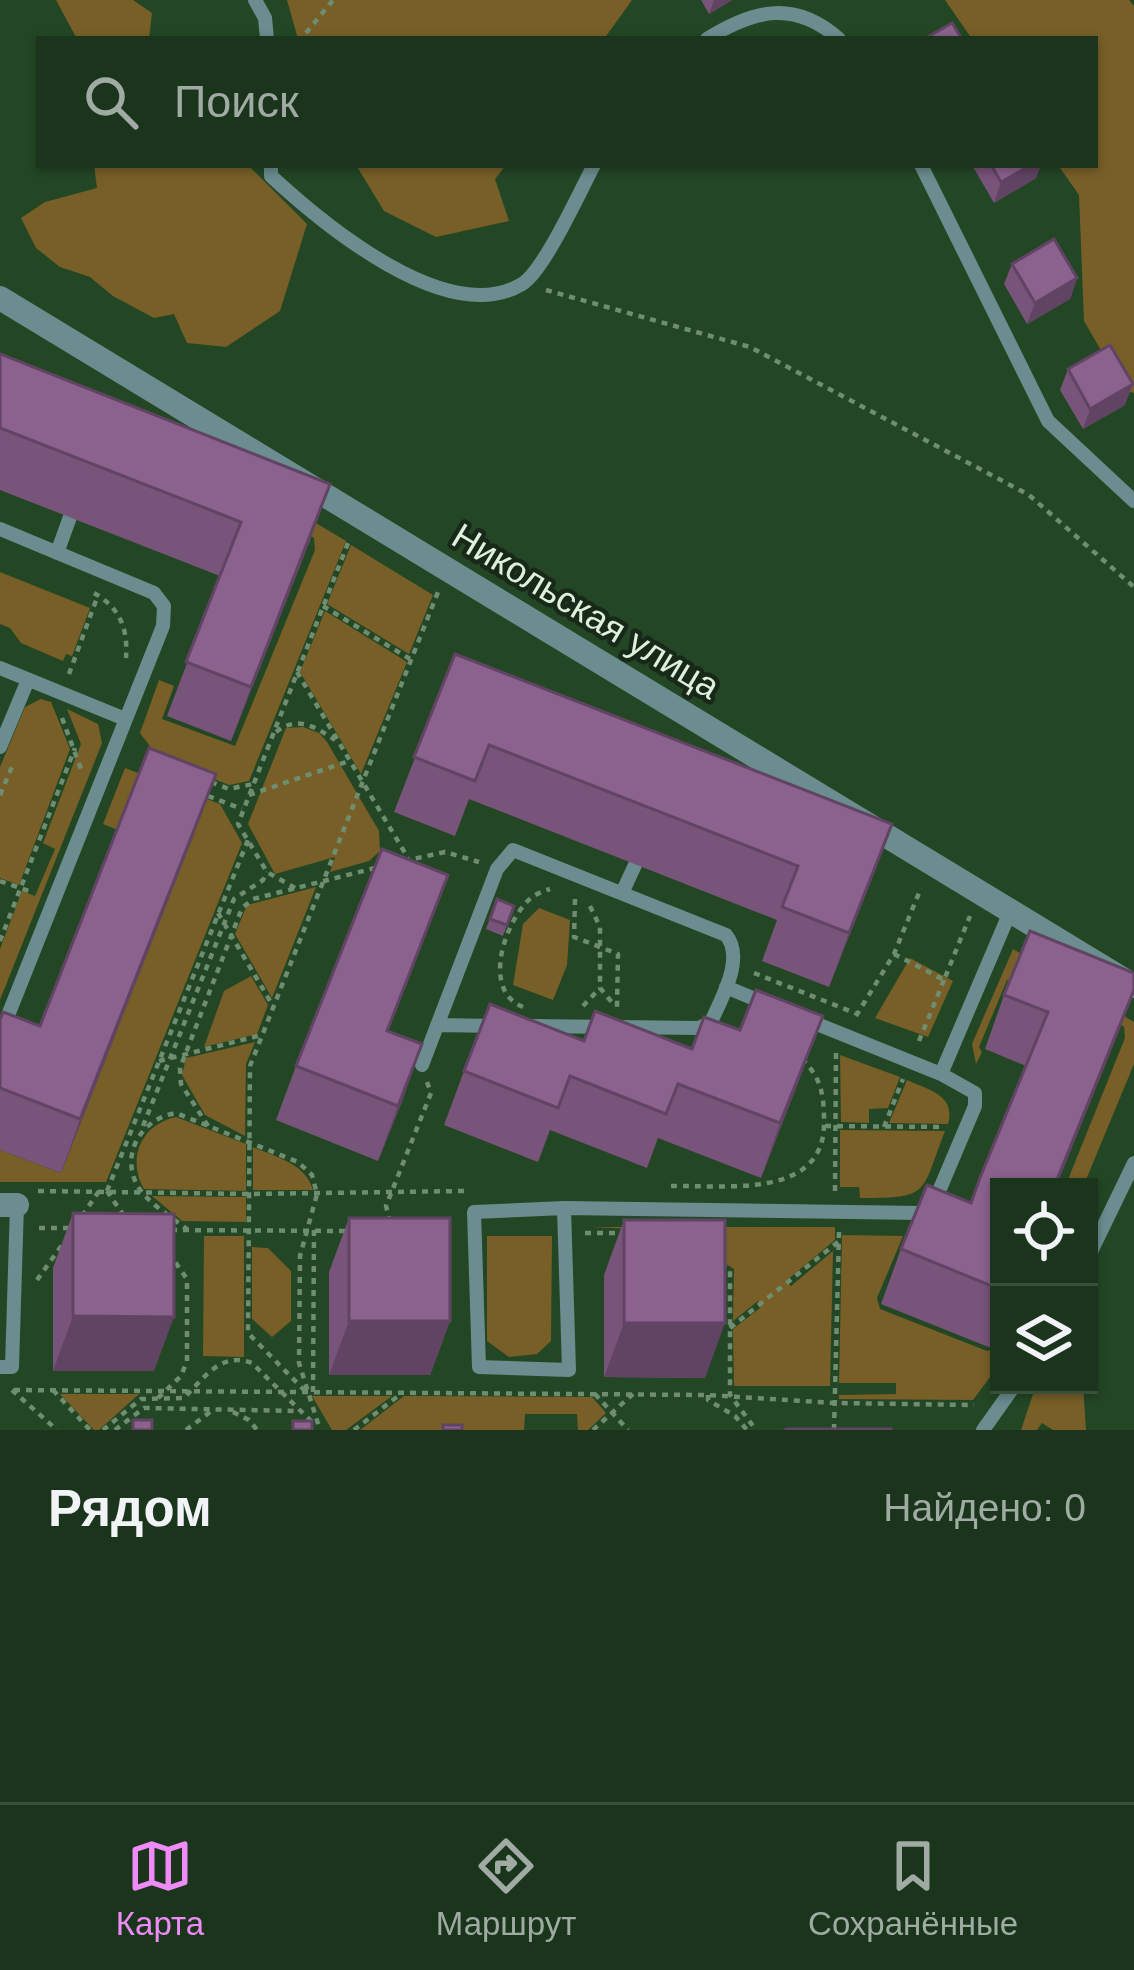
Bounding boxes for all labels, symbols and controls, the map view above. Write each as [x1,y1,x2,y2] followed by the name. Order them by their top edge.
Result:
[36,36,1098,168] search box
[78,69,144,135] icon: search
[174,76,299,127] text: Поиск
[445,515,728,707] street label: Никольская улица
[990,1178,1098,1394] map controls
[990,1178,1098,1286] button: locate
[990,1286,1098,1394] button: layers
[48,1480,212,1537] text: Рядом
[883,1486,1086,1529] text: Найдено: 0
[116,1833,204,1943] tab: Карта
[436,1833,576,1943] tab: Маршрут
[808,1833,1018,1943] tab: Сохранённые

